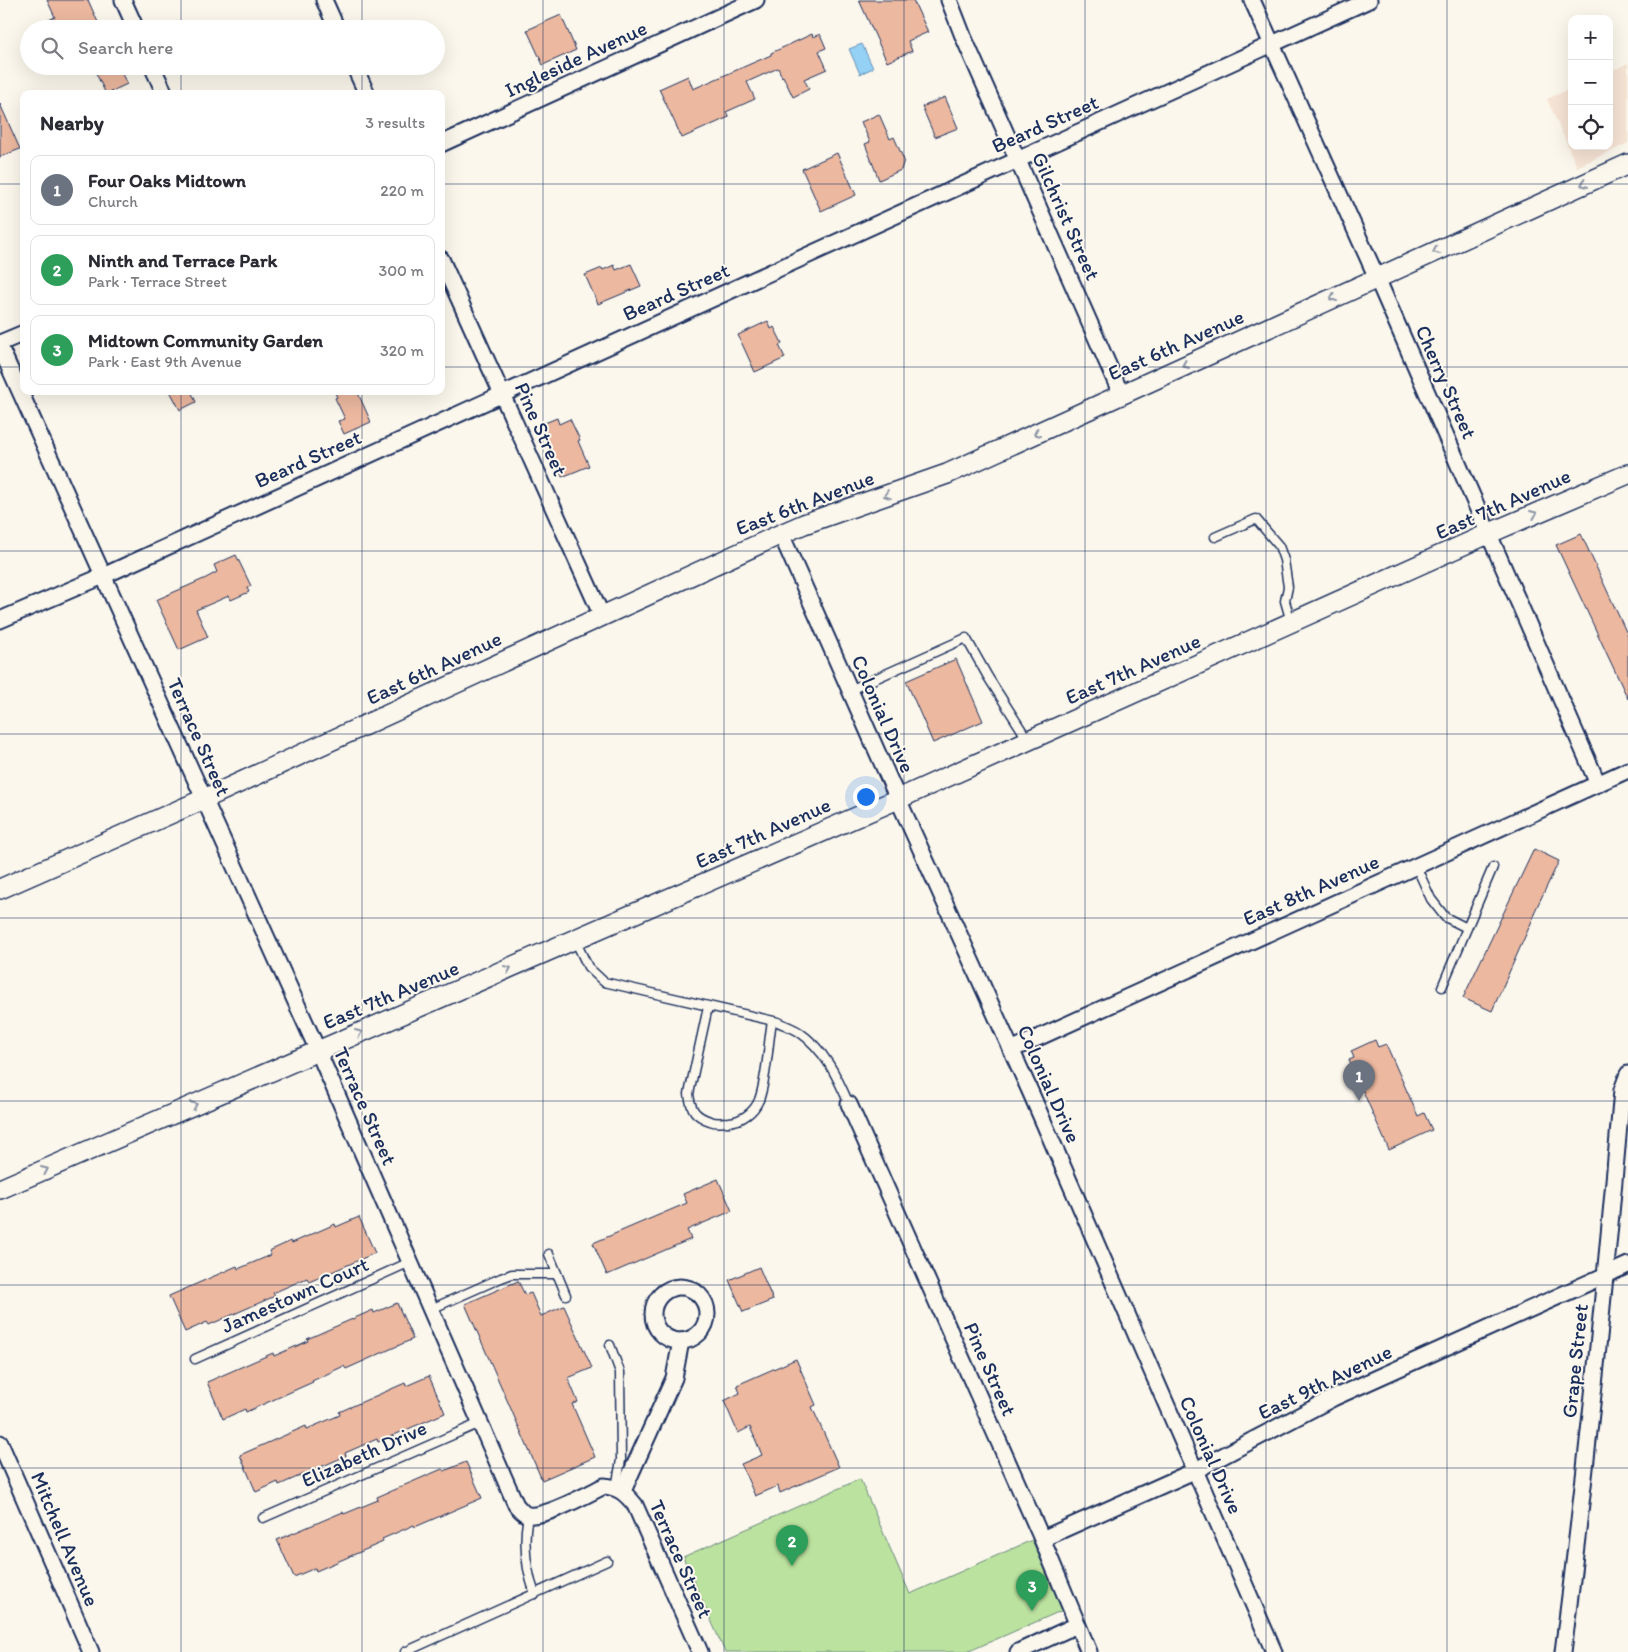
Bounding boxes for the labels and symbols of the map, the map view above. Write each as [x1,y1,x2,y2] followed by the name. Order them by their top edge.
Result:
[501,15,651,102] street label: Ingleside Avenue
[988,89,1102,158] street label: Beard Street
[1027,148,1106,284] street label: Gilchrist Street
[1580,177,1589,188] one-way arrow
[1432,245,1441,256] one-way arrow
[619,257,733,326] street label: Beard Street
[1329,292,1338,303] one-way arrow
[1104,303,1248,386] street label: East 6th Avenue
[1410,321,1483,442] street label: Cherry Street
[1181,359,1190,370] one-way arrow
[510,378,573,480] street label: Pine Street
[251,424,365,493] street label: Beard Street
[1033,426,1042,437] one-way arrow
[1431,463,1574,545] street label: East 7th Avenue
[732,465,878,540] street label: East 6th Avenue
[883,489,892,499] one-way arrow
[1530,510,1538,520] one-way arrow
[362,625,505,710] street label: East 6th Avenue
[1061,628,1204,710] street label: East 7th Avenue
[846,651,921,777] street label: Colonial Drive
[162,674,237,800] street label: Terrace Street
[853,784,879,810] your location
[691,792,834,874] street label: East 7th Avenue
[1239,848,1383,931] street label: East 8th Avenue
[319,955,463,1034] street label: East 7th Avenue
[503,965,512,975] one-way arrow
[1012,1021,1087,1147] street label: Colonial Drive
[354,1029,363,1040] one-way arrow
[328,1043,403,1169] street label: Terrace Street
[1343,1060,1375,1101] pin: 1
[189,1100,198,1111] one-way arrow
[40,1165,49,1176] one-way arrow
[217,1251,372,1338] street label: Jamestown Court
[1556,1302,1593,1419] street label: Grape Street
[959,1318,1022,1420] street label: Pine Street
[1254,1338,1396,1425] street label: East 9th Avenue
[1174,1392,1249,1518] street label: Colonial Drive
[297,1415,430,1492] street label: Elizabeth Drive
[26,1468,105,1610] street label: Mitchell Avenue
[644,1496,719,1622] street label: Terrace Street
[776,1525,808,1566] pin: 2
[1016,1570,1048,1611] pin: 3

